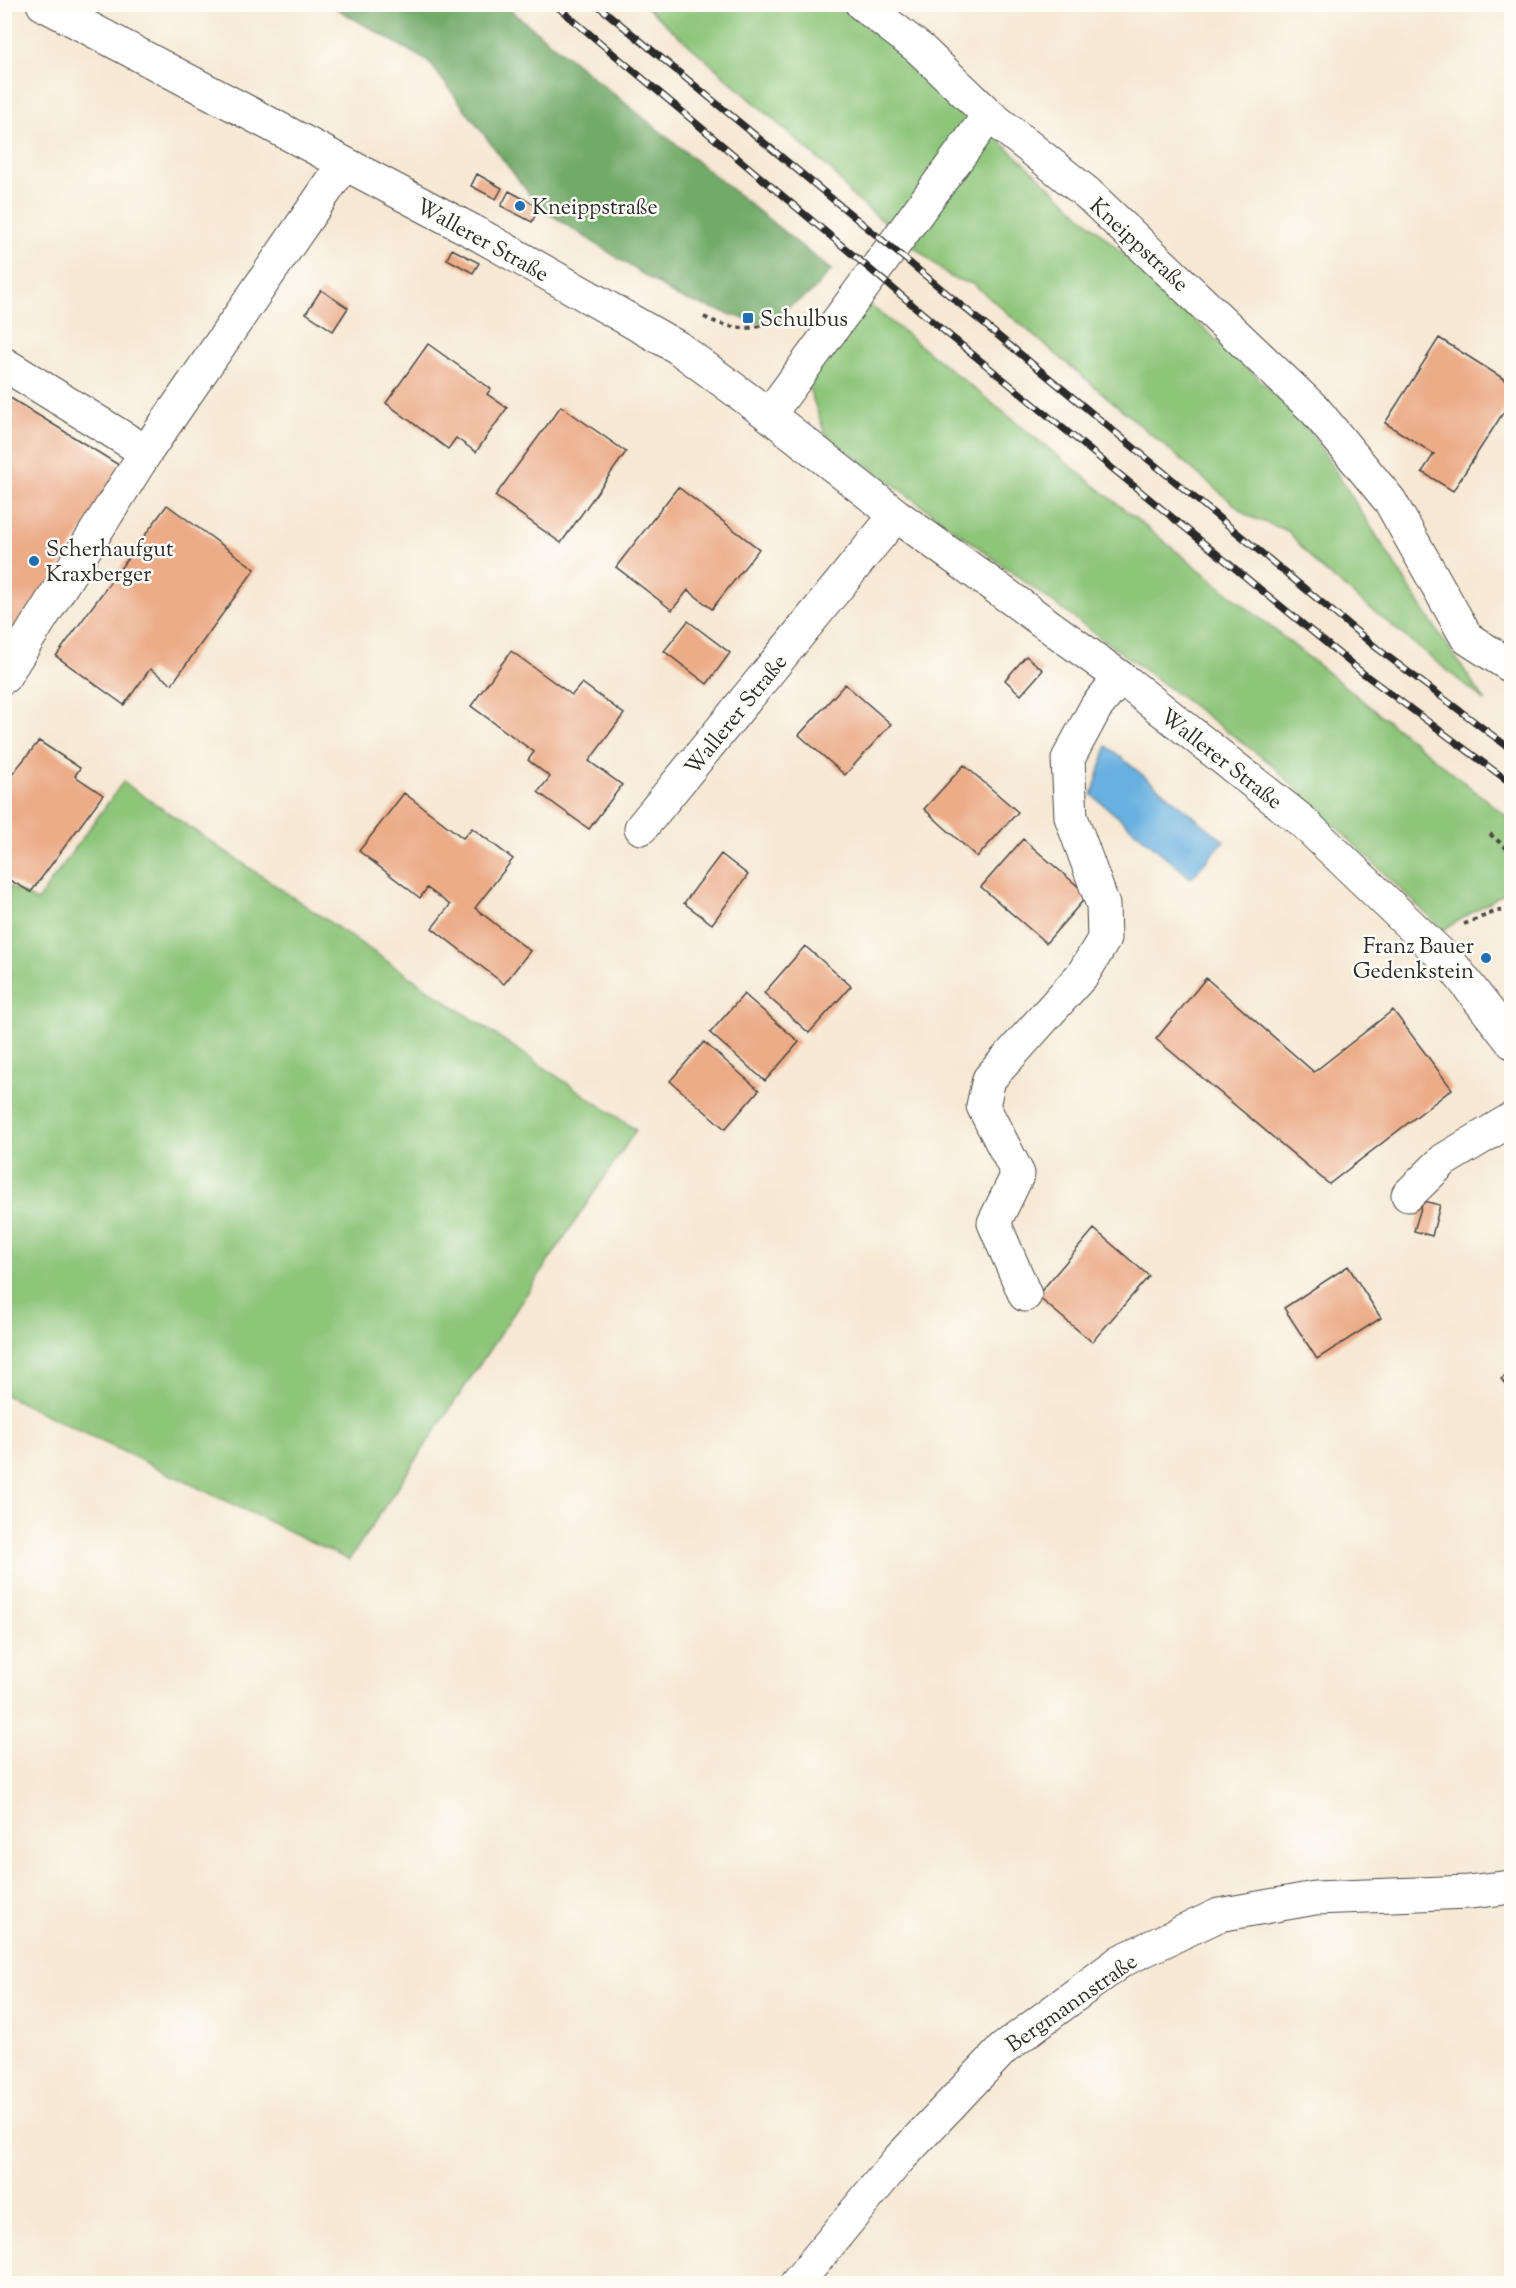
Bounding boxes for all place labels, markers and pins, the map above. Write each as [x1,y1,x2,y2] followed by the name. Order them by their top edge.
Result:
[532,193,658,225] place label: Kneippstraße
[513,199,527,213] marker: Kneippstraße
[760,305,848,337] place label: Schulbus
[741,311,755,325] marker: Schulbus
[46,535,174,592] place label: Scherhaufgut Kraxberger
[27,554,41,568] marker: Scherhaufgut Kraxberger
[1353,932,1474,989] place label: Franz Bauer Gedenkstein
[1479,951,1493,965] marker: Franz Bauer Gedenkstein

